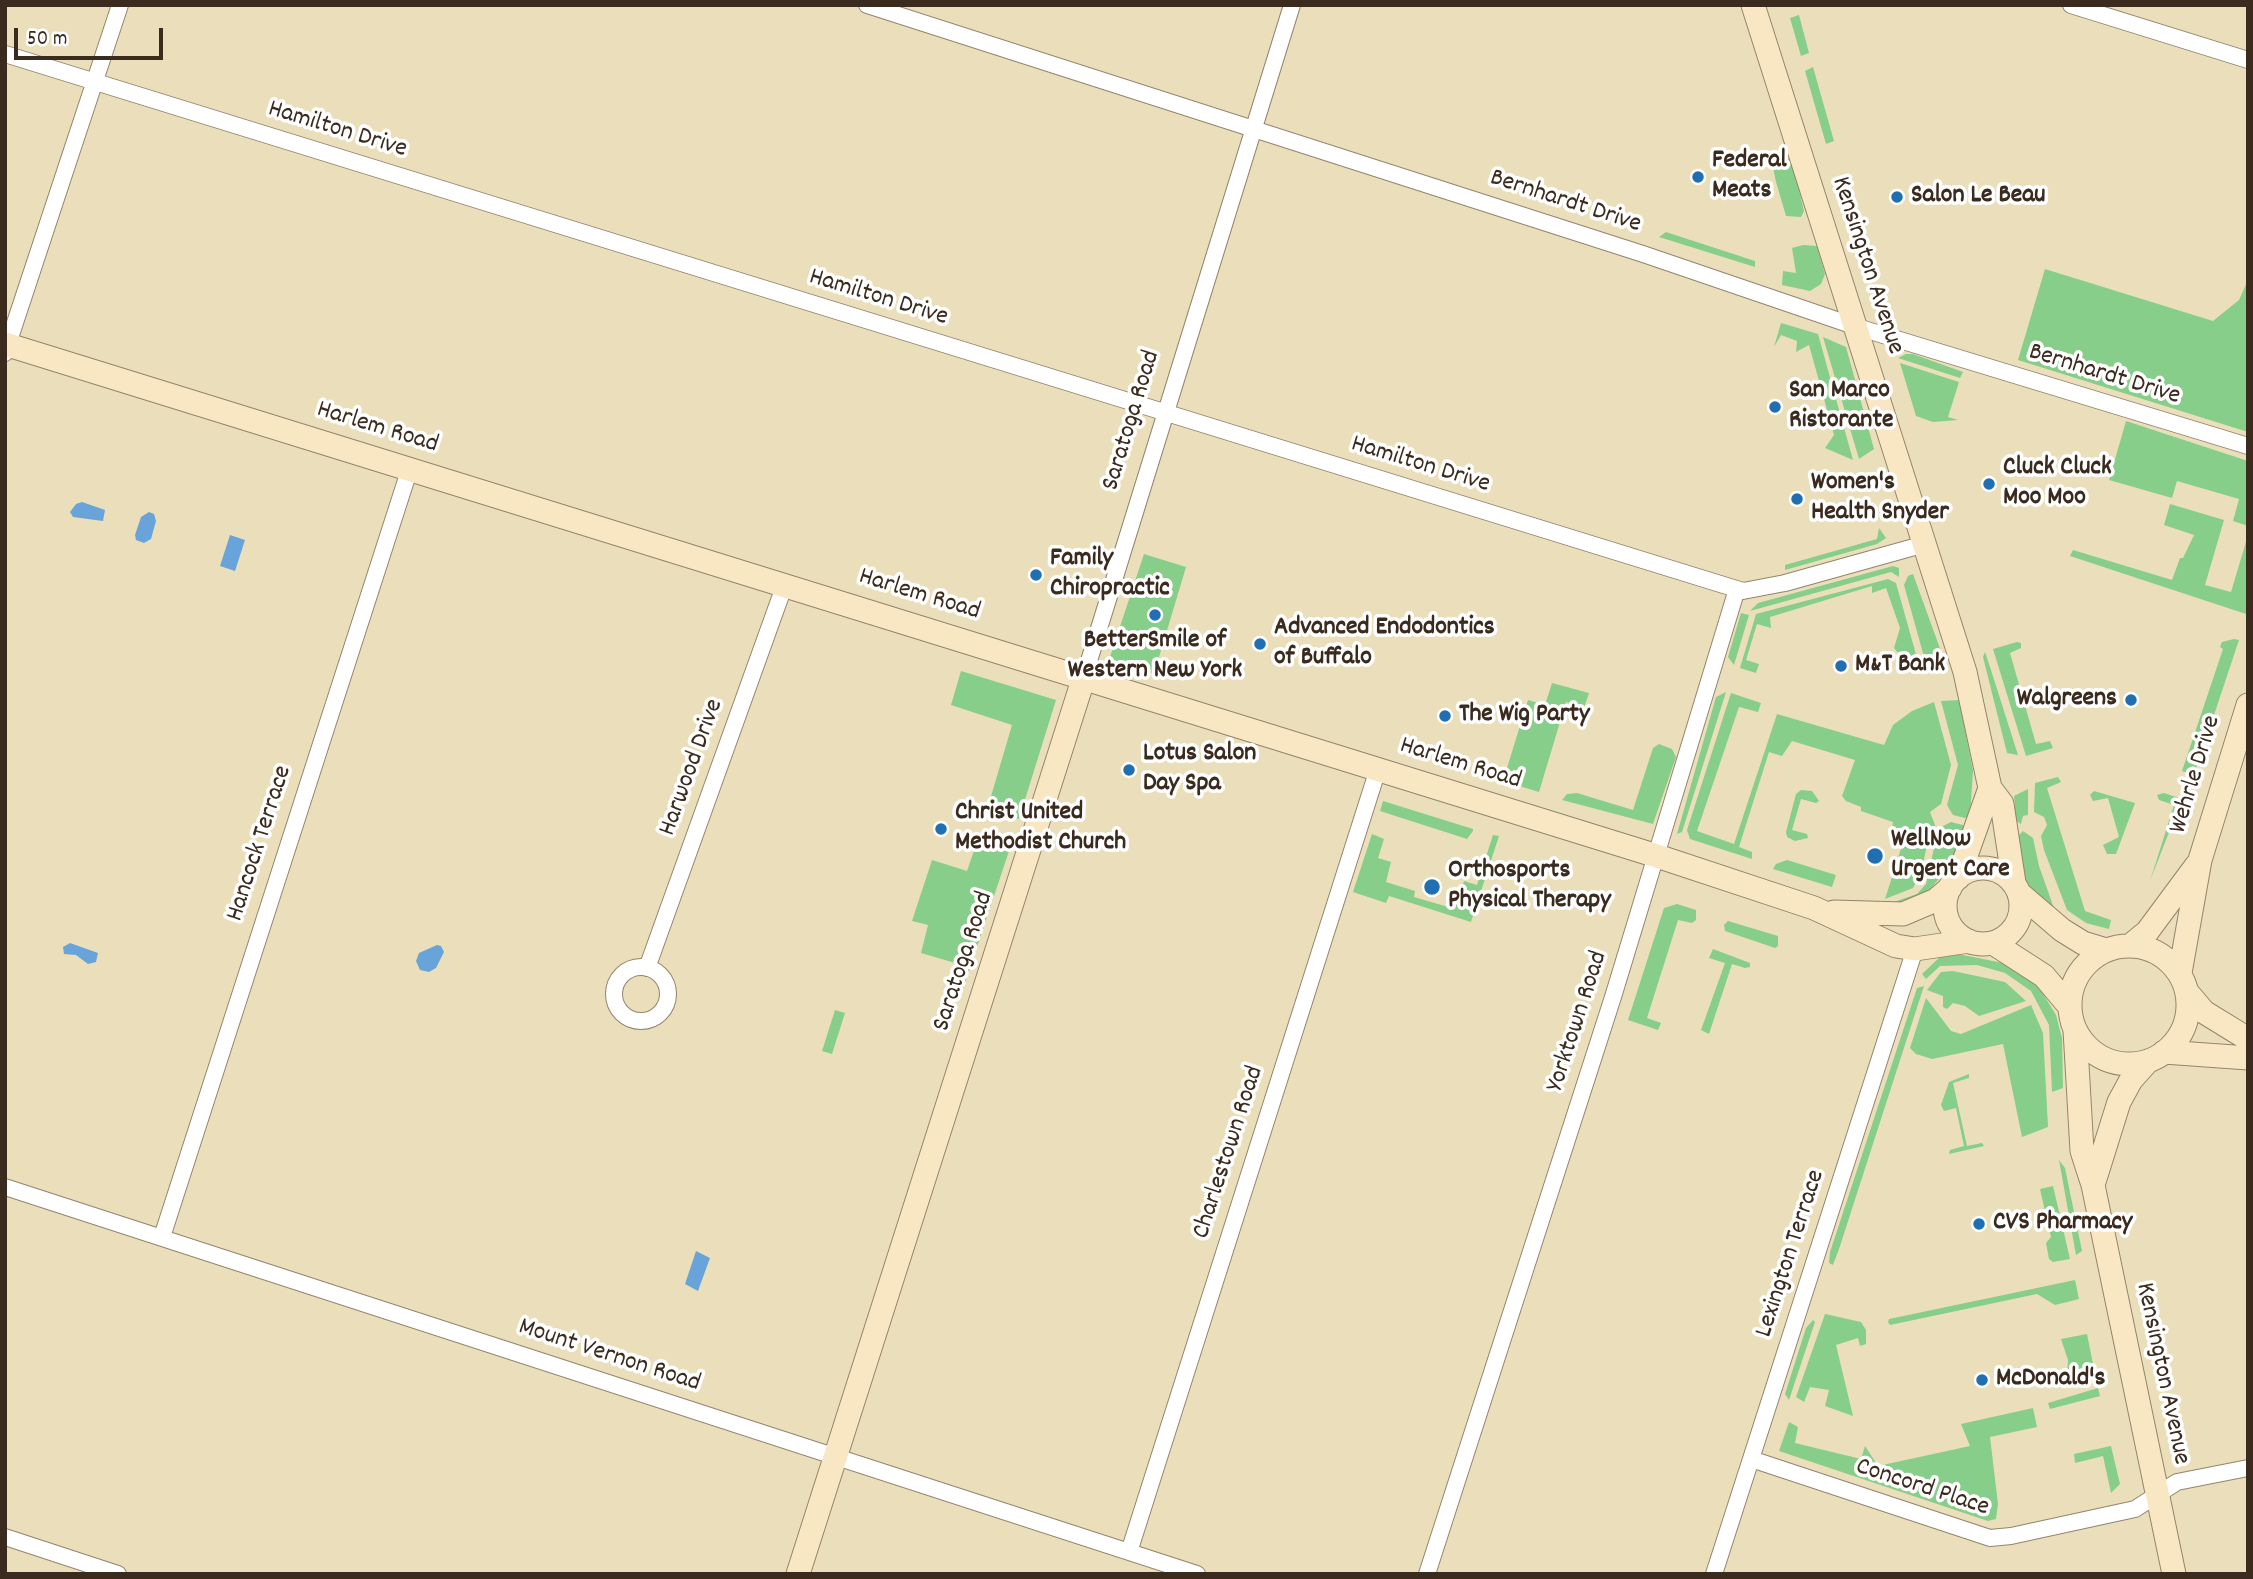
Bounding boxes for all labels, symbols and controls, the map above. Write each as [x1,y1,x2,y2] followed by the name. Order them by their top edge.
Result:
[18,14,166,58] scale bar
[27,25,67,55] text: 50 m
[264,95,410,167] street label: Hamilton Drive
[1712,146,1787,208] place label: Federal Meats
[1486,164,1644,242] street label: Bernhardt Drive
[1690,169,1706,185] marker: Federal Meats
[1823,173,1909,359] street label: Kensington Avenue
[1911,181,2046,213] place label: Salon Le Beau
[1889,189,1905,205] marker: Salon Le Beau
[805,263,951,335] street label: Hamilton Drive
[2024,338,2184,414] street label: Bernhardt Drive
[1097,347,1169,495] street label: Saratoga Road
[1789,376,1893,438] place label: San Marco Ristorante
[313,396,441,462] street label: Harlem Road
[1767,399,1783,415] marker: San Marco Ristorante
[1347,430,1493,502] street label: Hamilton Drive
[2003,453,2112,514] place label: Cluck Cluck Moo Moo
[1811,468,1949,530] place label: Women's Health Snyder
[1981,476,1997,492] marker: Cluck Cluck Moo Moo
[1789,491,1805,507] marker: Women's Health Snyder
[1050,544,1170,606] place label: Family Chiropractic
[855,563,983,629] street label: Harlem Road
[1028,567,1044,583] marker: Family Chiropractic
[1147,607,1163,623] marker: BetterSmile of Western New York
[1274,613,1495,674] place label: Advanced Endodontics of Buffalo
[1068,626,1242,688] place label: BetterSmile of Western New York
[1252,636,1268,652] marker: Advanced Endodontics of Buffalo
[1855,650,1945,682] place label: M&T Bank
[1833,658,1849,674] marker: M&T Bank
[2017,684,2117,716] place label: Walgreens
[2123,692,2139,708] marker: Walgreens
[654,695,732,841] street label: Harwood Drive
[1459,700,1589,732] place label: The Wig Party
[1437,708,1453,724] marker: The Wig Party
[2164,712,2230,838] street label: Wehrle Drive
[1396,732,1524,798] street label: Harlem Road
[1143,739,1256,800] place label: Lotus Salon Day Spa
[221,762,301,926] street label: Hancock Terrace
[1121,762,1137,778] marker: Lotus Salon Day Spa
[955,798,1126,860] place label: Christ United Methodist Church
[933,821,949,837] marker: Christ United Methodist Church
[1891,825,2010,886] place label: WellNow Urgent Care
[1865,846,1885,866] marker: WellNow Urgent Care
[1448,856,1611,917] place label: Orthosports Physical Therapy
[1422,877,1442,897] marker: Orthosports Physical Therapy
[928,888,1002,1036] street label: Saratoga Road
[1542,948,1616,1096] street label: Yorktown Road
[1187,1063,1273,1243] street label: Charlestown Road
[1750,1166,1834,1342] street label: Lexington Terrace
[1993,1208,2132,1240] place label: CVS Pharmacy
[1971,1216,1987,1232] marker: CVS Pharmacy
[2127,1280,2195,1468] street label: Kensington Avenue
[514,1313,704,1401] street label: Mount Vernon Road
[1996,1364,2105,1396] place label: McDonald's
[1974,1372,1990,1388] marker: McDonald's
[1851,1453,1993,1525] street label: Concord Place

